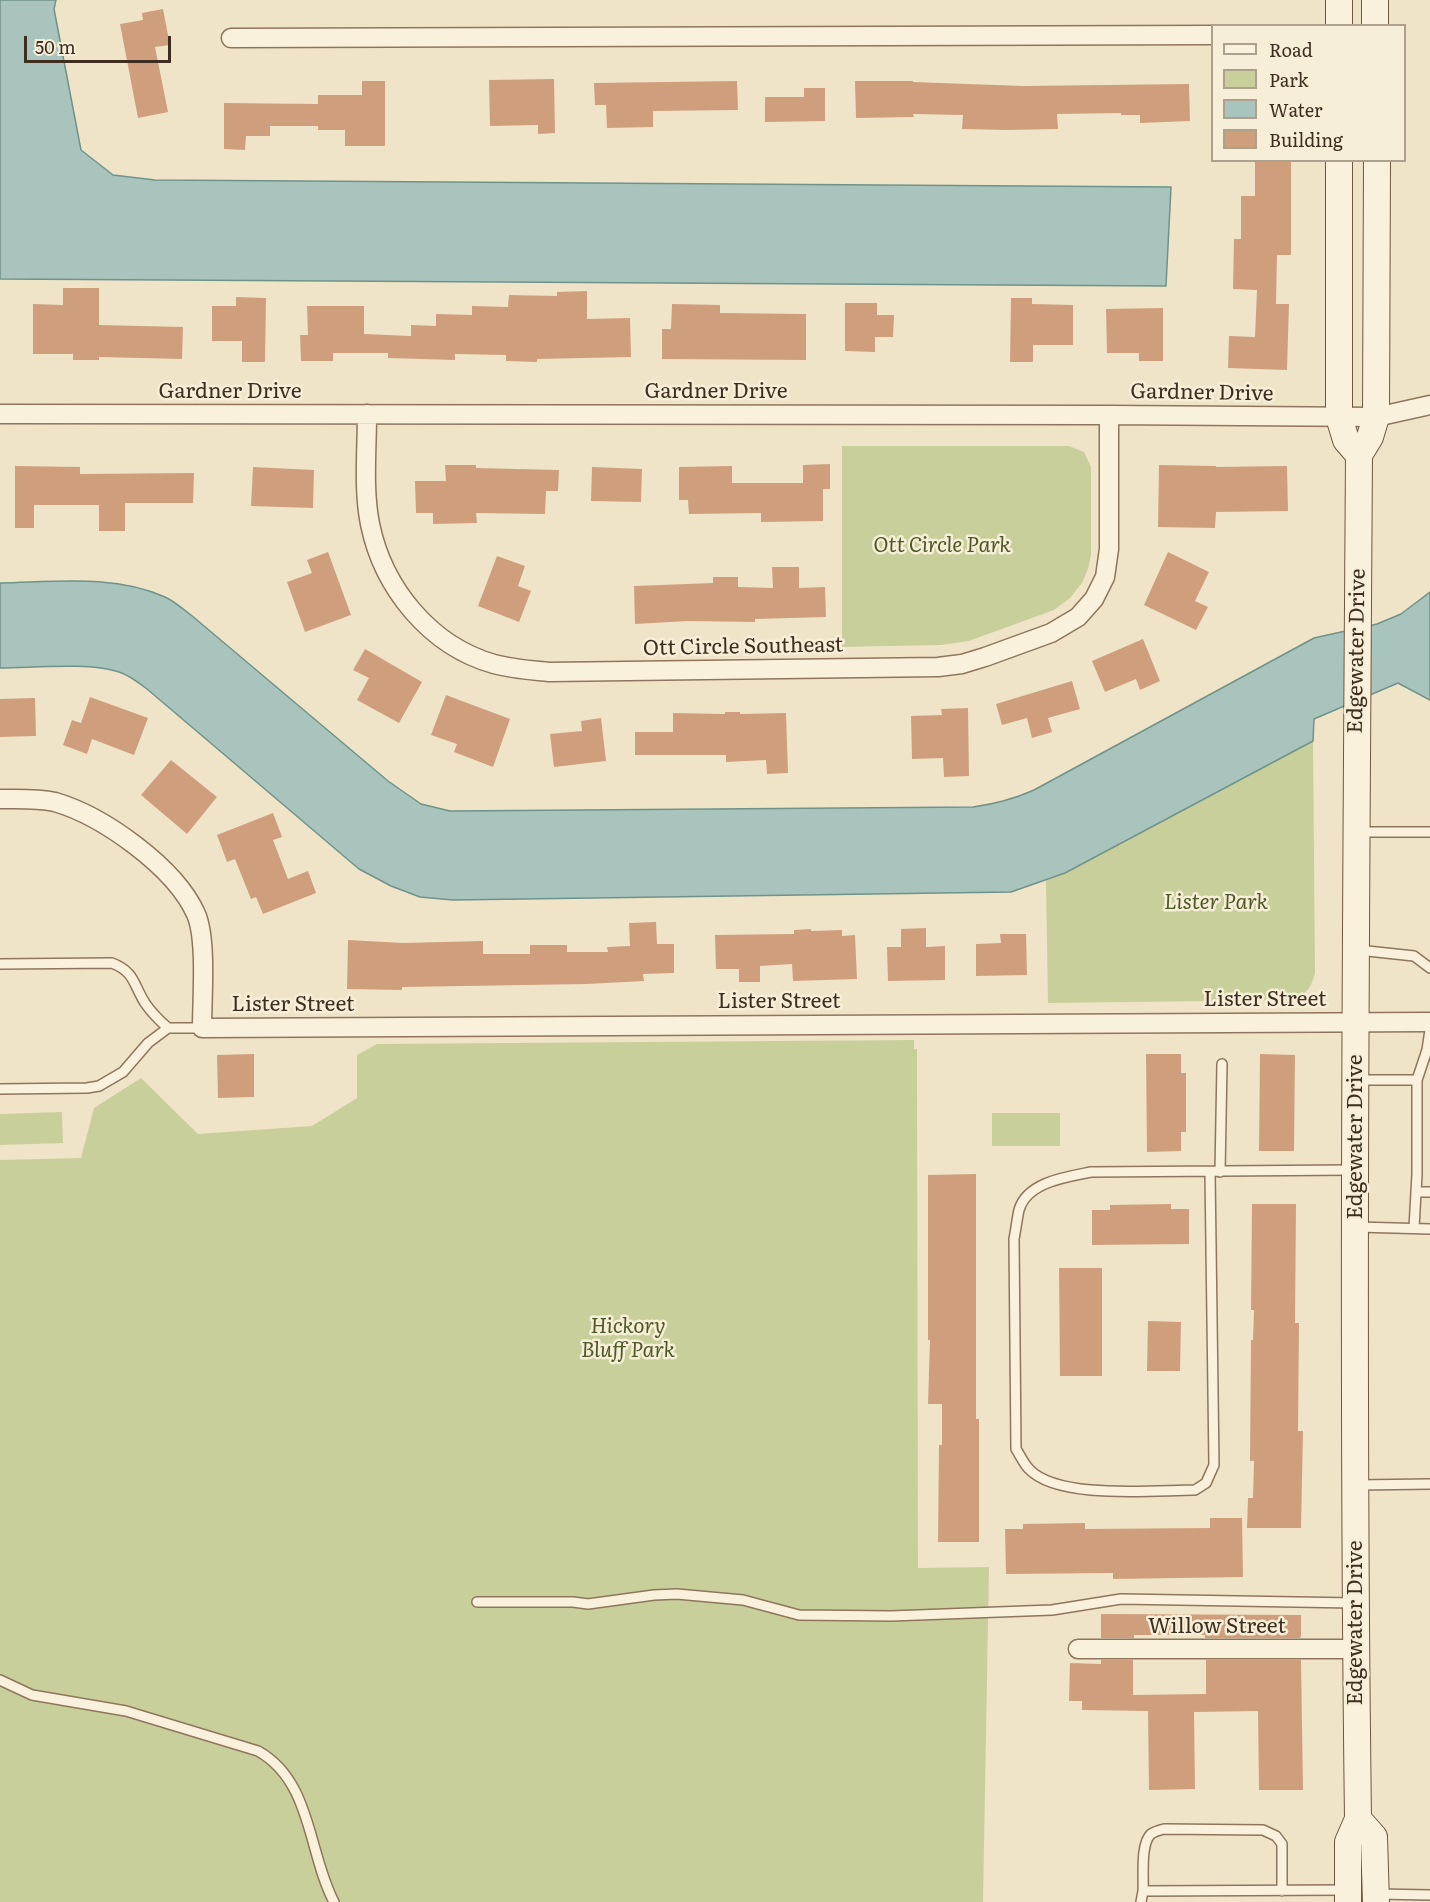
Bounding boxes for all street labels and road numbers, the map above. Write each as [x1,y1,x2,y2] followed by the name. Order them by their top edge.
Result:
[158,379,302,405] street label: Gardner Drive
[644,379,788,405] street label: Gardner Drive
[1130,379,1274,407] street label: Gardner Drive
[1343,568,1371,734] street label: Edgewater Drive
[643,633,843,661] street label: Ott Circle Southeast
[1204,987,1326,1013] street label: Lister Street
[718,989,840,1015] street label: Lister Street
[232,992,354,1018] street label: Lister Street
[1343,1054,1369,1220] street label: Edgewater Drive
[1343,1540,1369,1706] street label: Edgewater Drive
[1148,1614,1286,1640] street label: Willow Street

